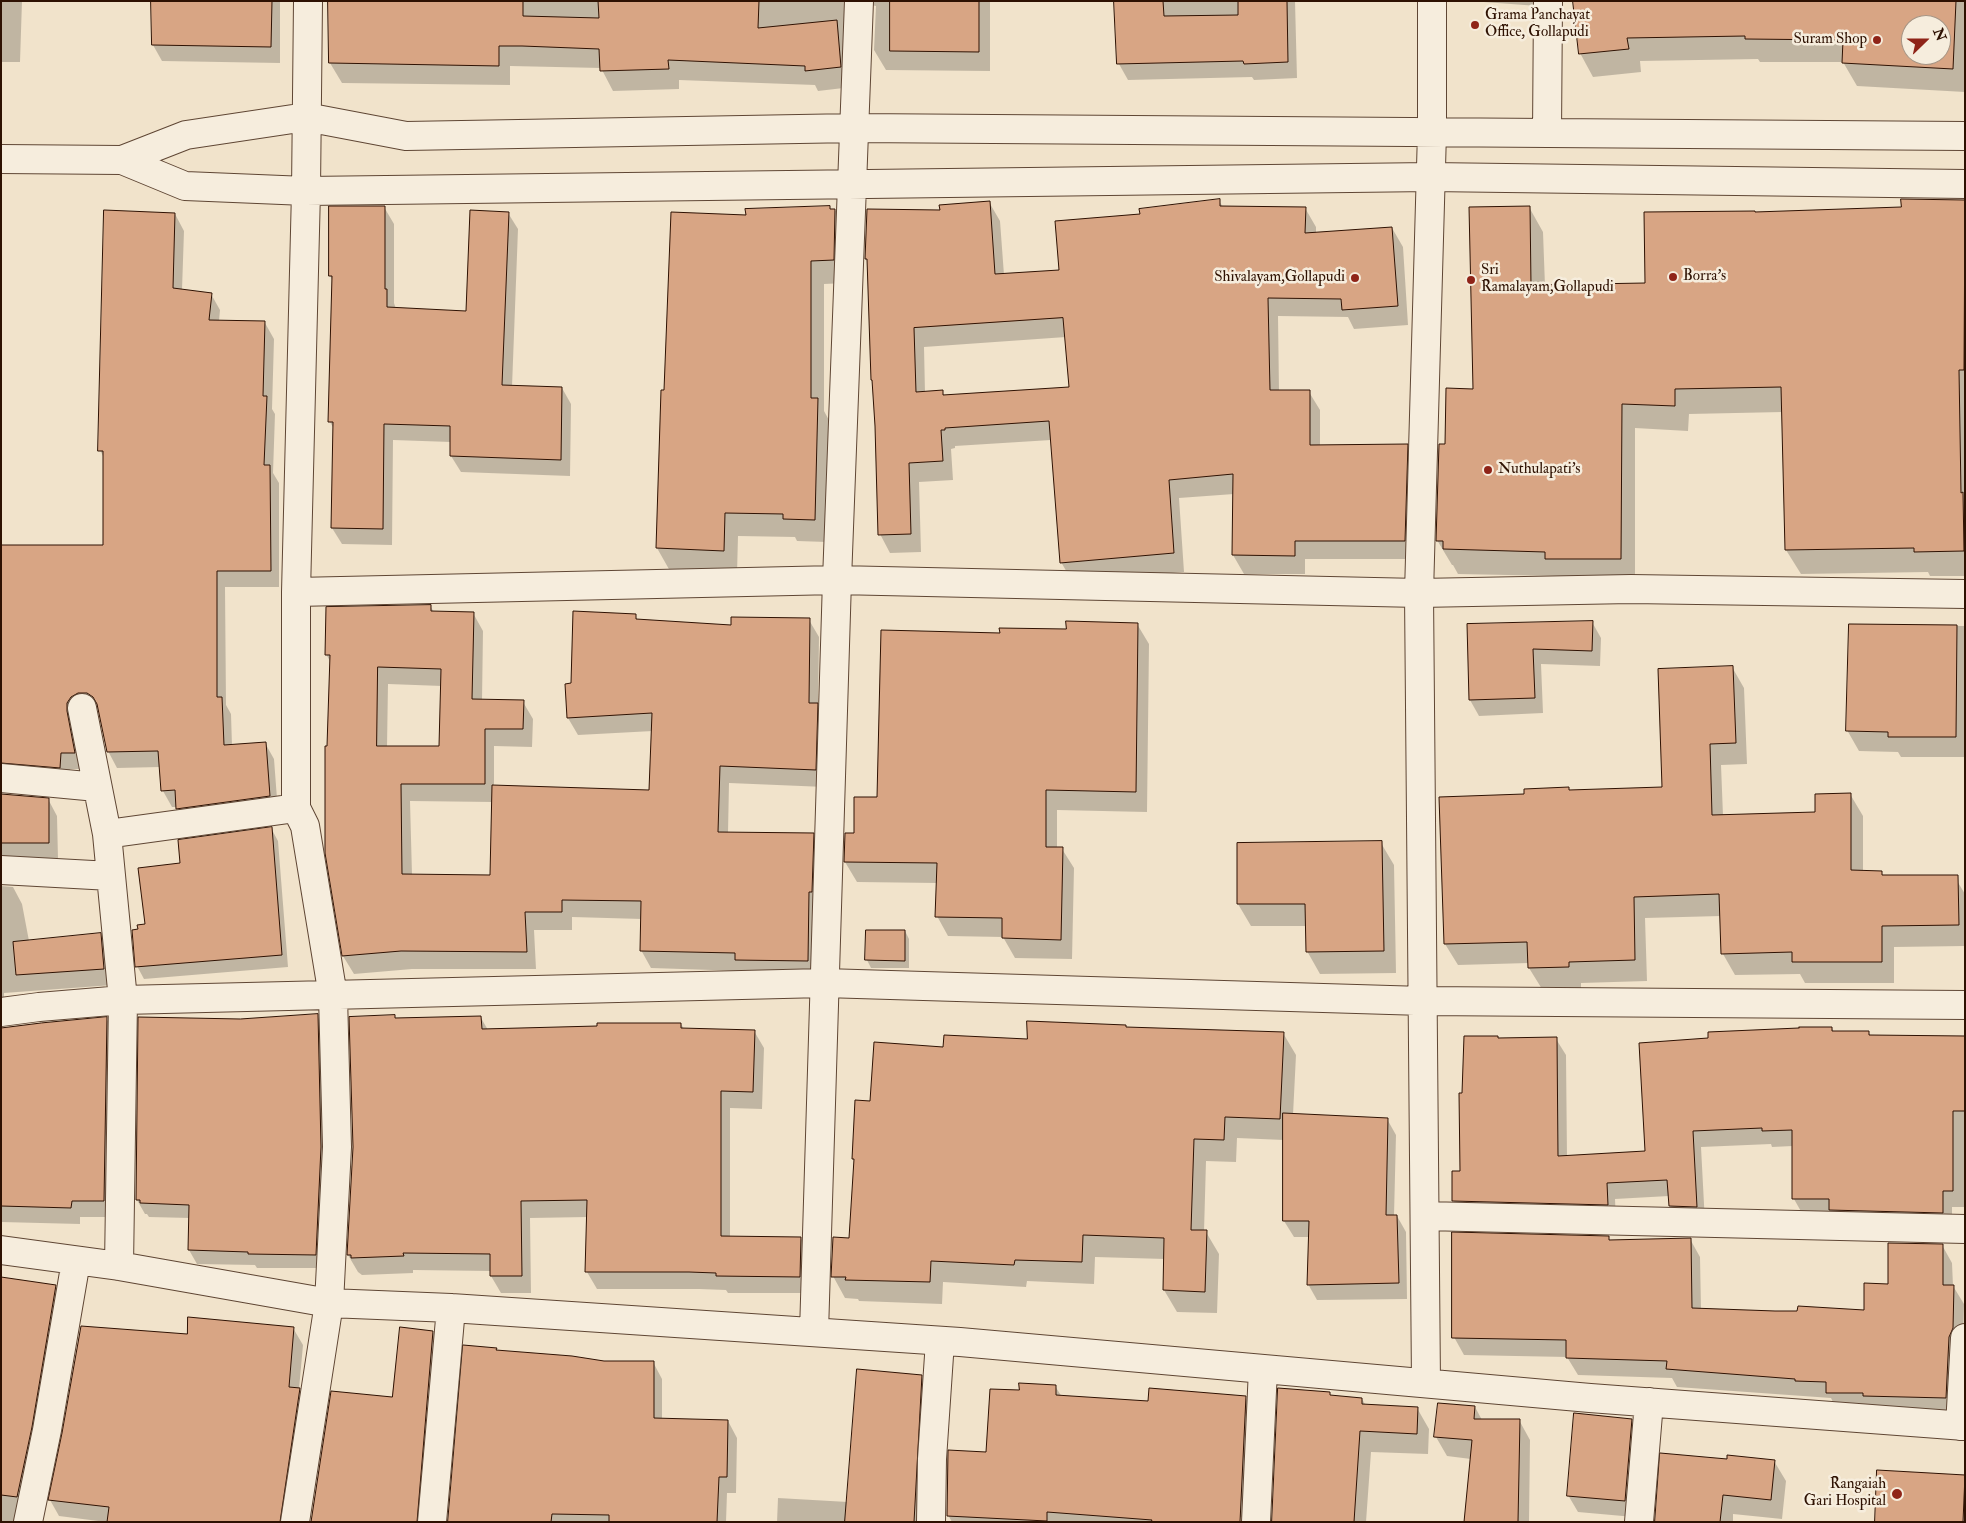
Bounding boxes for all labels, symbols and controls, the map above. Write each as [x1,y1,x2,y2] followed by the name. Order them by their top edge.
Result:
[1485,7,1590,42] place label: Grama Panchayat Office, Gollapudi
[1901,15,1951,65] north arrow
[1469,19,1481,31] marker: Grama Panchayat Office, Gollapudi
[1929,26,1950,44] text: N
[1793,31,1867,49] place label: Suram Shop
[1871,34,1883,46] marker: Suram Shop
[1481,262,1614,297] place label: Sri Ramalayam,Gollapudi
[1683,268,1726,286] place label: Borra's
[1214,269,1345,287] place label: Shivalayam,Gollapudi
[1667,271,1679,283] marker: Borra's
[1349,272,1361,284] marker: Shivalayam,Gollapudi
[1465,274,1477,286] marker: Sri Ramalayam,Gollapudi
[1498,461,1580,479] place label: Nuthulapati's
[1482,464,1494,476] marker: Nuthulapati's
[1804,1476,1886,1511] place label: Rangaiah Gari Hospital
[1890,1487,1904,1501] marker: Rangaiah Gari Hospital

